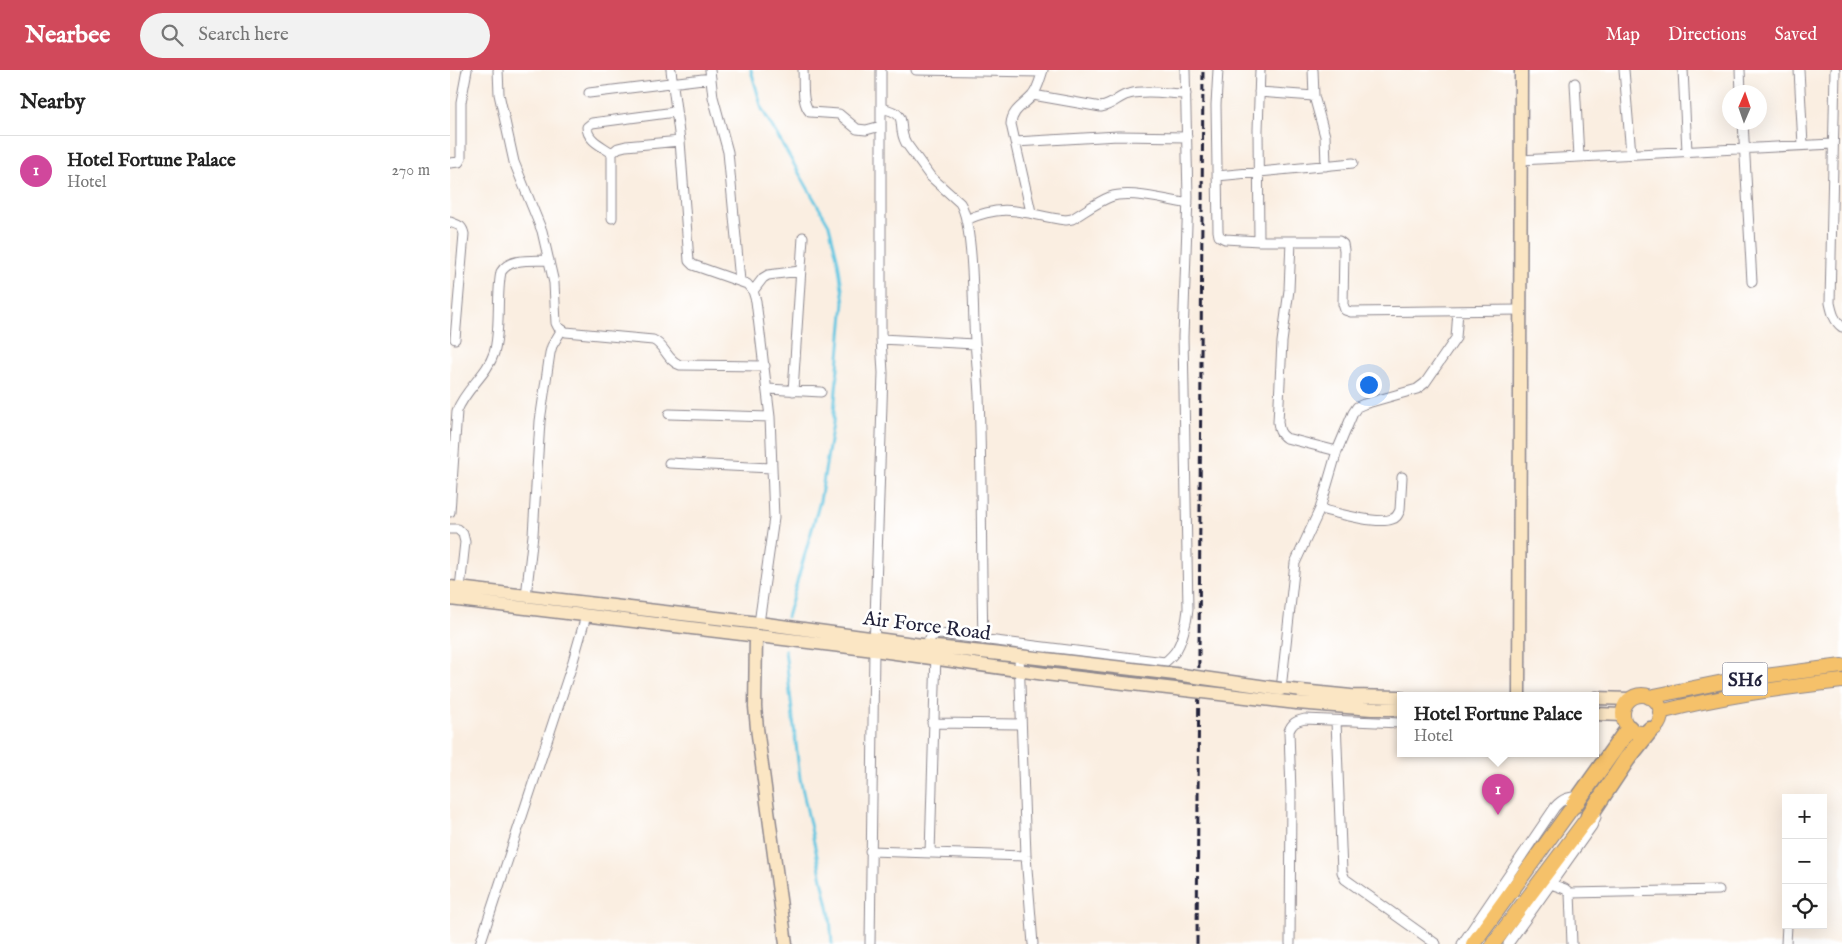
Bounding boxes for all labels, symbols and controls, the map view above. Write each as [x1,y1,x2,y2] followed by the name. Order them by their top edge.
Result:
[140,13,490,58] search box
[25,20,110,51] text: Nearbee
[158,21,186,49] icon: search
[198,23,289,47] text: Search here
[1606,24,1640,47] text: Map
[1668,24,1746,47] text: Directions
[1774,24,1817,47] text: Saved
[1722,85,1767,130] north arrow
[20,89,85,116] text: Nearby
[67,149,236,173] text: Hotel Fortune Palace
[33,161,39,181] text: 1
[391,161,430,181] text: 270 m
[67,173,106,193] text: Hotel
[1356,372,1382,398] your location
[861,606,992,647] street label: Air Force Road
[1722,662,1768,696] road number: SH6
[1397,692,1599,757] popup
[1414,703,1582,727] text: Hotel Fortune Palace
[1414,727,1453,747] text: Hotel
[1482,774,1514,815] pin: 1
[1782,794,1827,929] map controls
[1782,794,1827,839] button: +
[1782,839,1827,884] button: −
[1782,884,1827,929] button: locate

